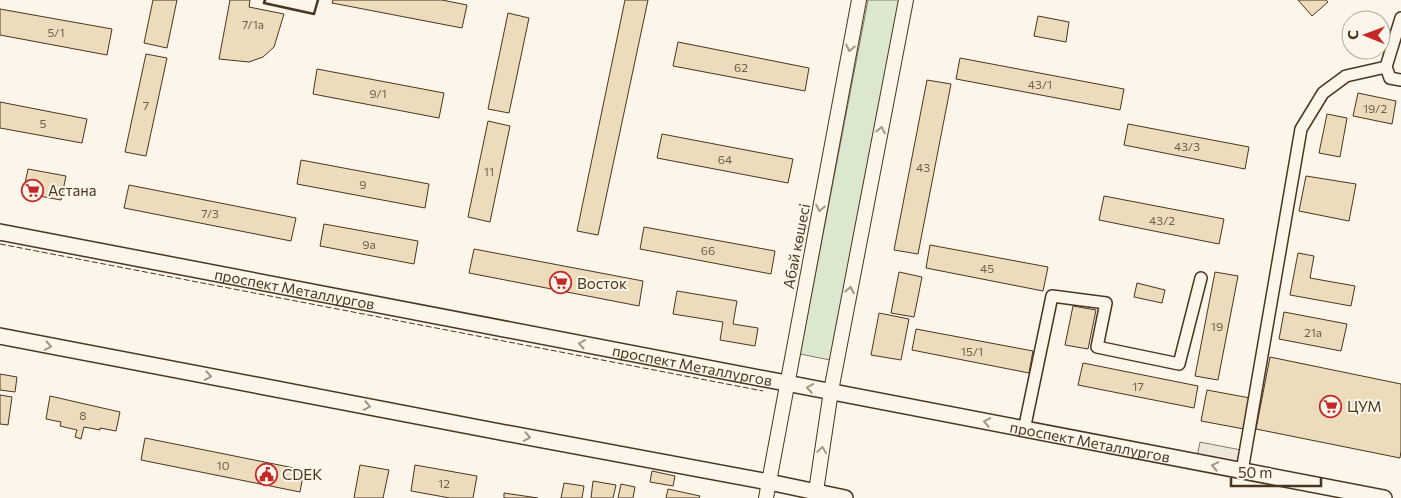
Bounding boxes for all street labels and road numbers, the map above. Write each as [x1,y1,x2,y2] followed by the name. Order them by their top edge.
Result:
[779,202,813,290] street label: Абай көшесі
[213,264,376,313] street label: проспект Металлургов
[611,341,774,389] street label: проспект Металлургов
[1009,417,1172,466] street label: проспект Металлургов

